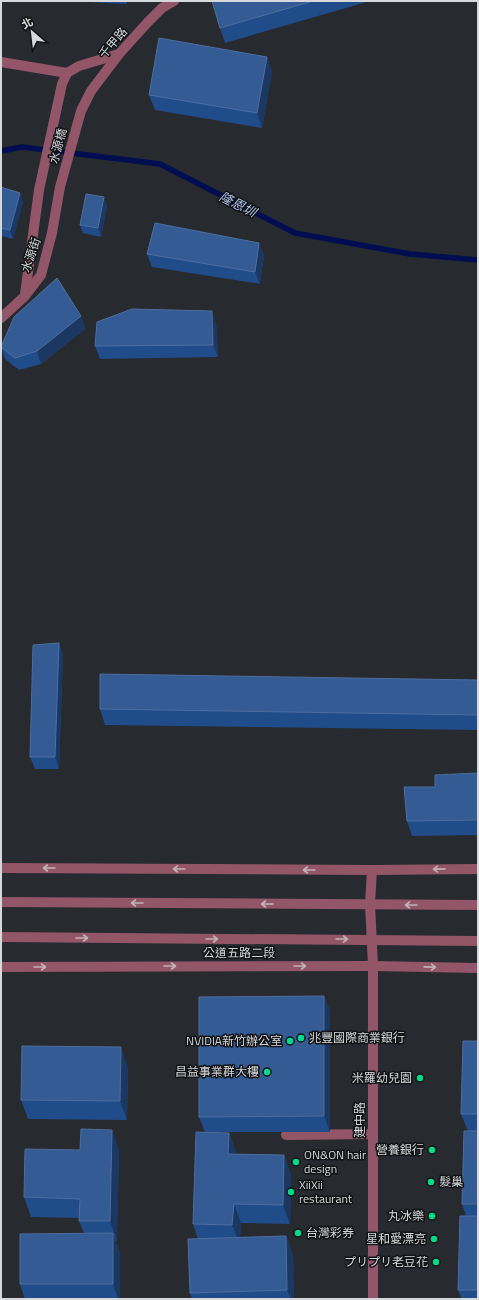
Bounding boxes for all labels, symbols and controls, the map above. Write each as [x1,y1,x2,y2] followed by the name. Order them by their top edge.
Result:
[12,12,52,52] north arrow
[19,14,36,33] text: 北
[94,23,131,63] street label: 千甲路
[44,126,71,166] street label: 水源橋
[216,186,262,223] water label: 隆恩圳
[16,235,45,275] street label: 水源街
[43,864,56,872] one-way arrow
[173,865,186,873] one-way arrow
[433,865,446,873] one-way arrow
[303,866,316,873] one-way arrow
[131,899,144,907] one-way arrow
[261,900,274,908] one-way arrow
[405,901,418,908] one-way arrow
[75,934,88,942] one-way arrow
[205,935,218,943] one-way arrow
[335,935,348,943] one-way arrow
[203,943,275,962] street label: 公道五路二段
[163,962,176,970] one-way arrow
[293,962,306,970] one-way arrow
[33,963,46,971] one-way arrow
[423,963,436,971] one-way arrow
[309,1028,405,1047] place label: 兆豐國際商業銀行
[186,1031,282,1050] place label: NVIDIA新竹辦公室
[296,1033,306,1043] marker: 兆豐國際商業銀行
[285,1036,295,1046] marker: NVIDIA新竹辦公室
[175,1062,259,1081] place label: 昌益事業群大樓
[262,1067,272,1077] marker: 昌益事業群大樓
[352,1068,412,1087] place label: 米羅幼兒園
[415,1073,425,1083] marker: 米羅幼兒園
[350,1102,369,1138] street label: 建中路
[376,1140,424,1159] place label: 營養銀行
[304,1145,366,1178] place label: ON&ON hair design
[427,1145,437,1155] marker: 營養銀行
[291,1157,301,1167] marker: ON&ON hair design
[439,1172,463,1191] place label: 髮巢
[299,1175,353,1208] place label: XiiXii restaurant
[426,1177,436,1187] marker: 髮巢
[286,1187,296,1197] marker: XiiXii restaurant
[388,1206,424,1225] place label: 丸冰樂
[427,1211,437,1221] marker: 丸冰樂
[306,1223,354,1242] place label: 台灣彩券
[293,1228,303,1238] marker: 台灣彩券
[366,1229,426,1248] place label: 星和愛漂亮
[429,1234,439,1244] marker: 星和愛漂亮
[344,1252,428,1271] place label: プリプリ老豆花
[431,1257,441,1267] marker: プリプリ老豆花

